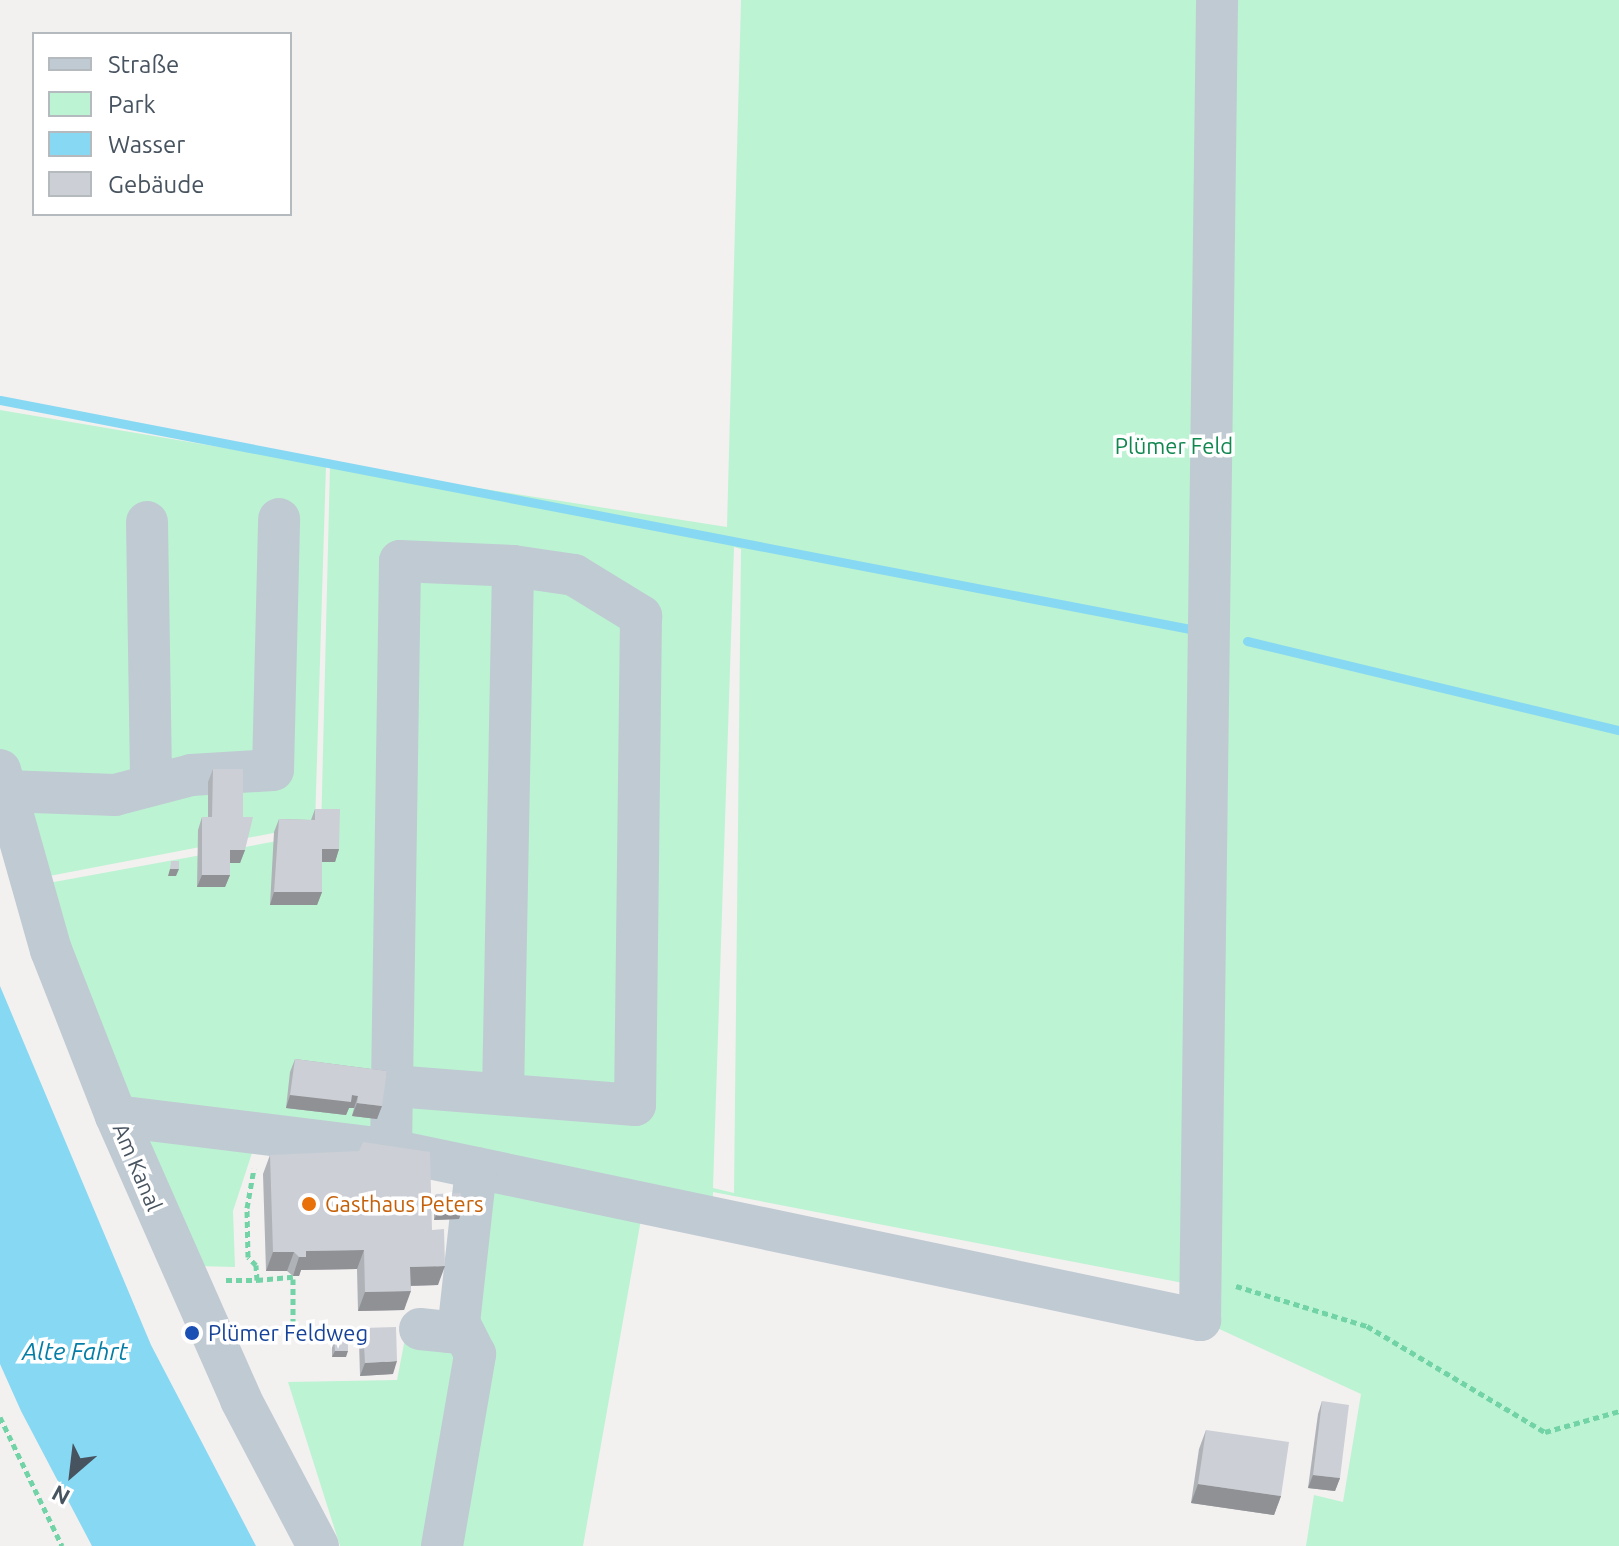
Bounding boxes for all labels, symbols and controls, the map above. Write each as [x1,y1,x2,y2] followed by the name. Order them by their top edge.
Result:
[32,32,292,216] legend
[108,51,179,78] text: Straße
[108,91,156,118] text: Park
[108,131,185,158] text: Wasser
[108,171,205,198] text: Gebäude
[1115,433,1233,459] park label: Plümer Feld
[108,1119,168,1215] street label: Am Kanal
[325,1191,484,1217] place label: Gasthaus Peters
[300,1195,318,1213] marker: Gasthaus Peters
[208,1320,368,1346] place label: Plümer Feldweg
[183,1324,201,1342] marker: Plümer Feldweg
[22,1338,128,1366] water label: Alte Fahrt
[32,1434,112,1514] north arrow
[47,1481,74,1511] text: N

